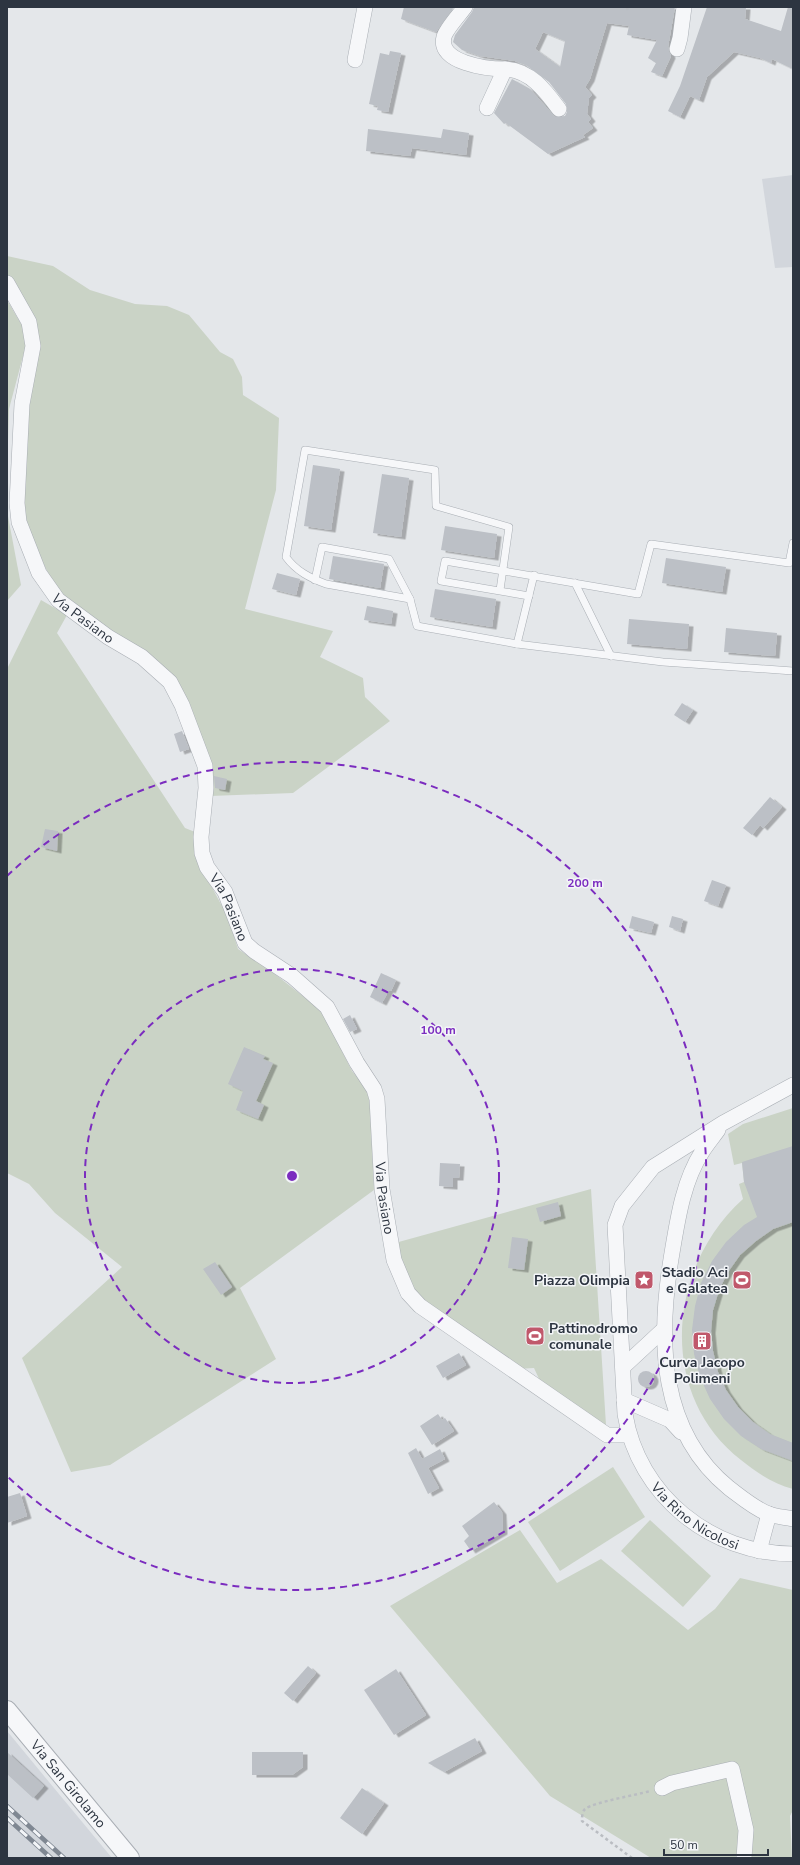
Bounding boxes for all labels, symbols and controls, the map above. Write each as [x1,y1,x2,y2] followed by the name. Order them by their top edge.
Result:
[46,589,117,648] street label: Via Pasiano
[204,869,253,944] street label: Via Pasiano
[567,875,603,891] text: 200 m
[420,1022,456,1038] text: 100 m
[371,1160,399,1236] street label: Via Pasiano
[285,1169,299,1183] centre of rings
[662,1263,728,1298] place label: Stadio Aci e Galatea
[633,1269,655,1291] place icon: Piazza Olimpia
[731,1269,753,1291] sports icon: Stadio Aci e Galatea
[534,1271,630,1290] place label: Piazza Olimpia
[549,1319,638,1354] place label: Pattinodromo comunale
[524,1325,546,1347] sports icon: Pattinodromo comunale
[691,1330,713,1352] building icon: Curva Jacopo Polimeni
[659,1353,745,1388] place label: Curva Jacopo Polimeni
[646,1477,742,1554] street label: Via Rino Nicolosi
[26,1735,111,1832] street label: Via San Girolamo
[664,1831,768,1857] scale bar
[670,1837,698,1853] text: 50 m

